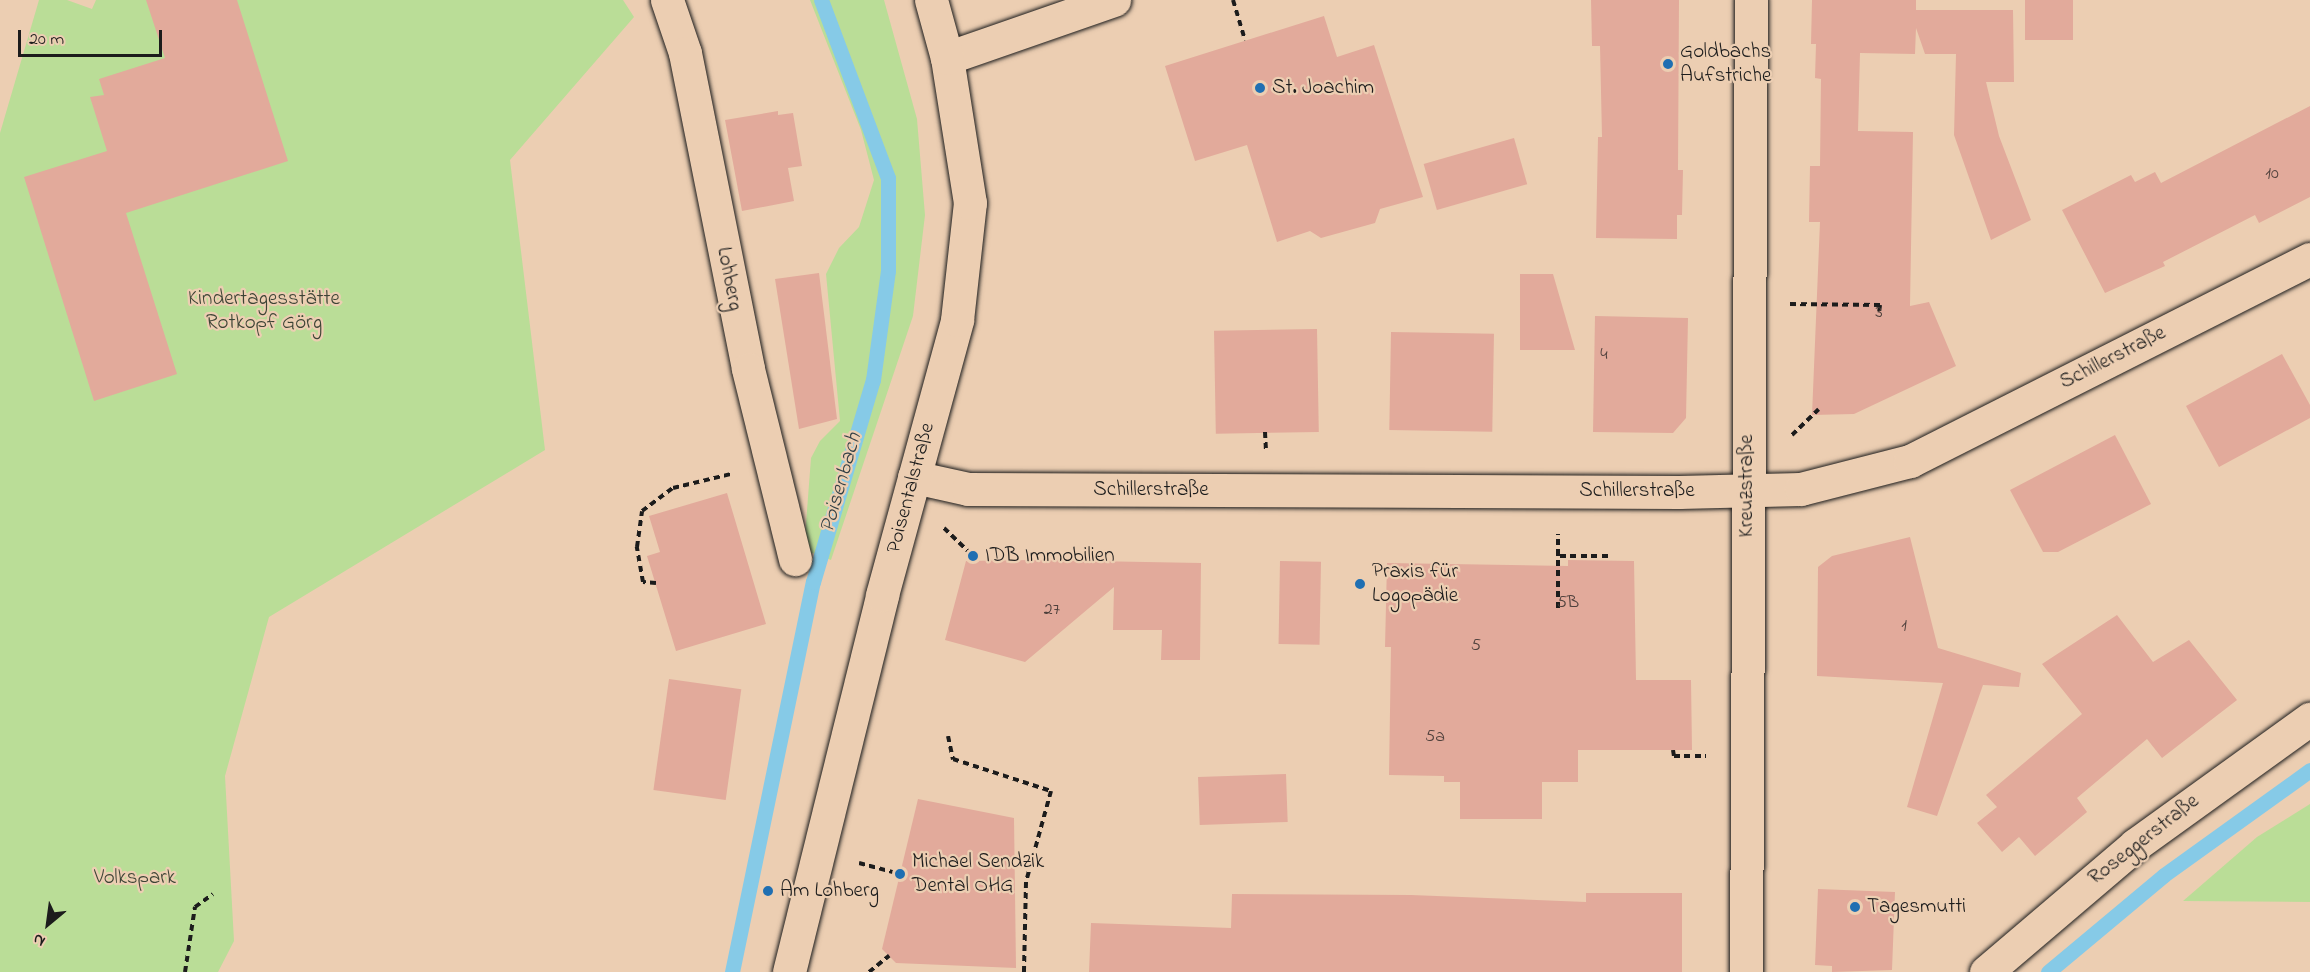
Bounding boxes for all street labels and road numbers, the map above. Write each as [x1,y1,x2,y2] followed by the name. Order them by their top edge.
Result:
[710,245,748,313] street label: Lohberg
[2056,321,2170,395] street label: Schillerstraße
[881,420,941,556] street label: Poisentalstraße
[1734,435,1760,537] street label: Kreuzstraße
[1093,477,1209,503] street label: Schillerstraße
[1579,478,1695,504] street label: Schillerstraße
[2084,789,2204,891] street label: Roseggerstraße

